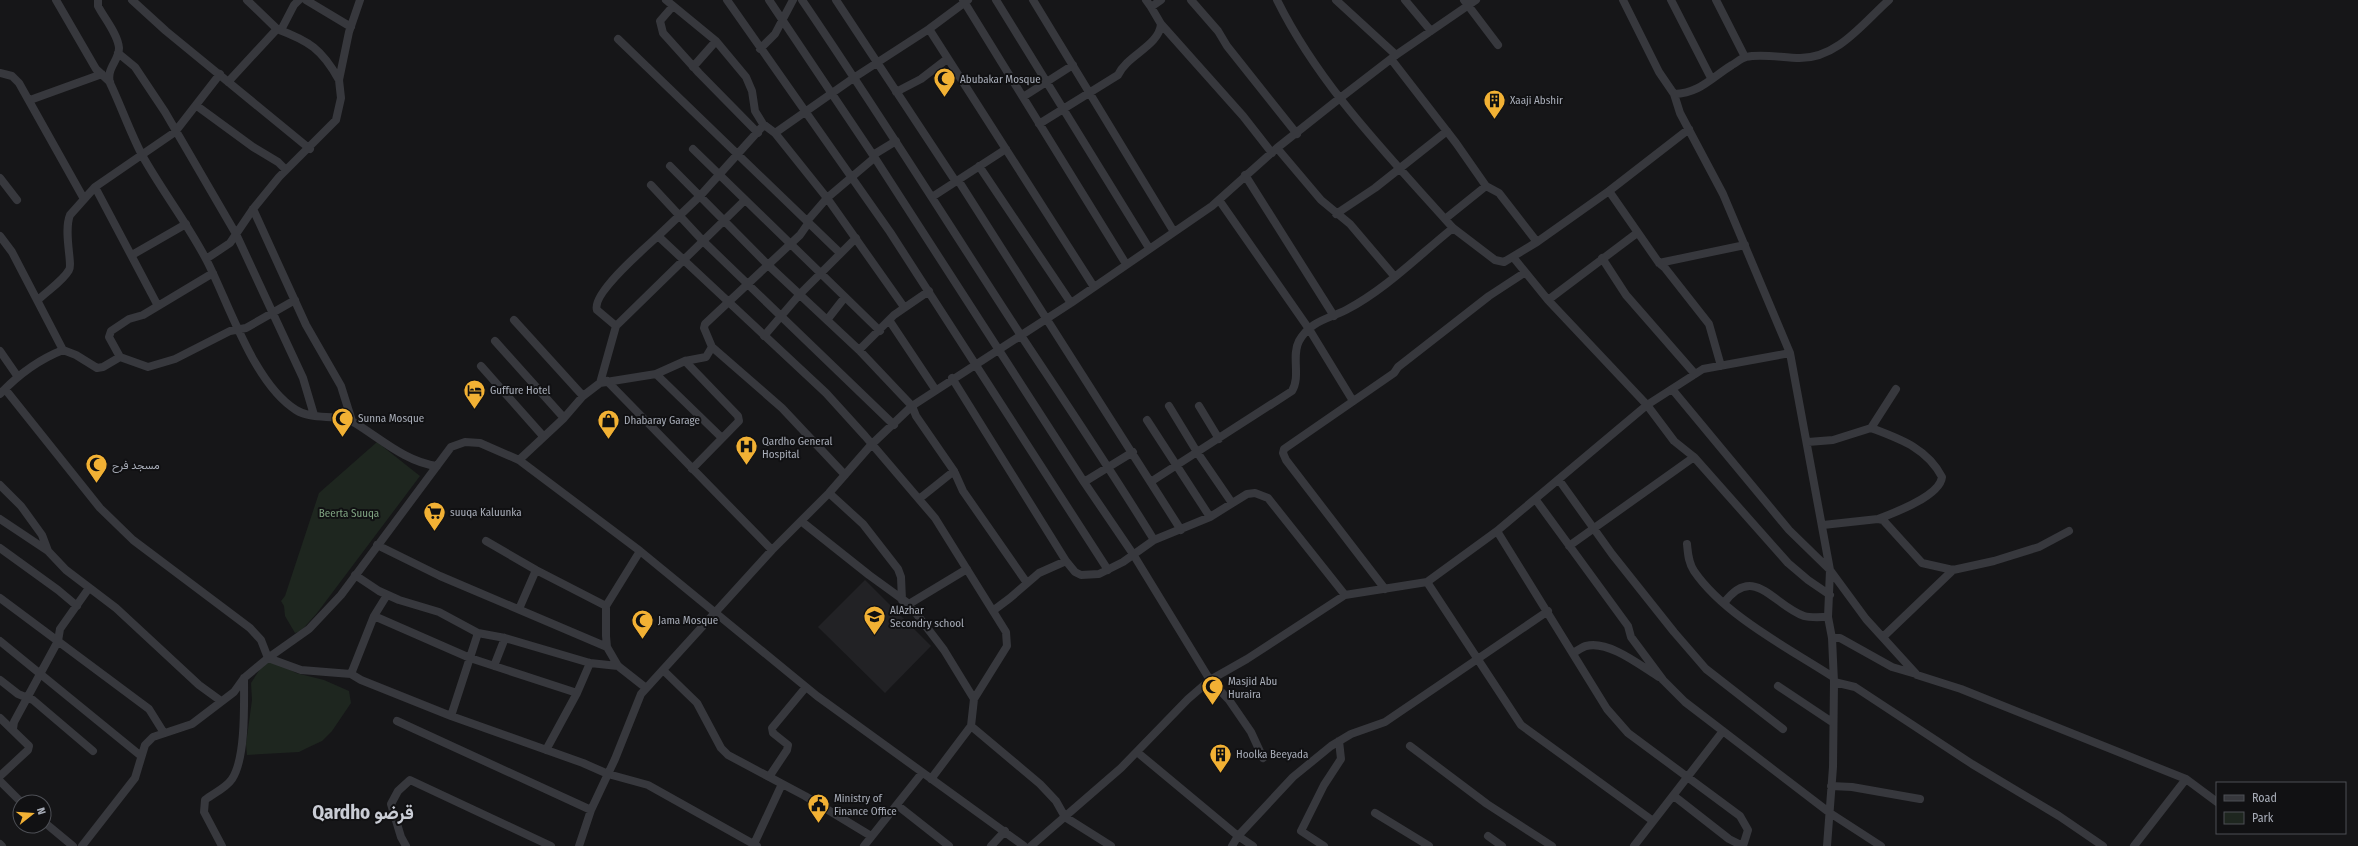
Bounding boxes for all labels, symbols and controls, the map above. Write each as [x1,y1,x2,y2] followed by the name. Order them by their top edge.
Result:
[932,66,958,99] mosque icon: Abubakar Mosque
[960,73,1041,86] place label: Abubakar Mosque
[1482,87,1508,120] building icon: Xaaji Abshir
[1510,94,1563,107] place label: Xaaji Abshir
[462,377,488,410] hotel icon: Guffure Hotel
[490,384,550,397] place label: Guffure Hotel
[330,405,356,438] mosque icon: Sunna Mosque
[596,407,622,440] shop icon: Dhabaray Garage
[358,412,424,425] place label: Sunna Mosque
[624,414,700,427] place label: Dhabaray Garage
[733,434,759,467] hospital icon: Qardho General Hospital
[762,435,833,461] place label: Qardho General Hospital
[84,452,110,485] mosque icon: مسجد فرح
[112,459,160,473] place label: مسجد فرح
[422,499,448,532] supermarket icon: suuqa Kaluunka
[450,506,522,519] place label: suuqa Kaluunka
[319,507,379,520] park label: Beerta Suuqa
[861,603,887,636] school or university icon: AlAzhar Secondry school
[890,604,964,630] place label: AlAzhar Secondry school
[630,607,656,640] mosque icon: Jama Mosque
[658,614,718,627] place label: Jama Mosque
[1200,674,1226,707] mosque icon: Masjid Abu Huraira
[1228,675,1277,701] place label: Masjid Abu Huraira
[1207,741,1233,774] building icon: Hoolka Beeyada
[1236,748,1308,761] place label: Hoolka Beeyada
[2216,782,2346,834] legend
[805,791,831,824] public building icon: Ministry of Finance Office
[2252,791,2277,805] text: Road
[834,792,897,818] place label: Ministry of Finance Office
[12,794,52,834] north arrow
[312,801,414,825] district label: Qardho قرضو
[34,806,48,816] text: N
[2252,811,2274,825] text: Park

